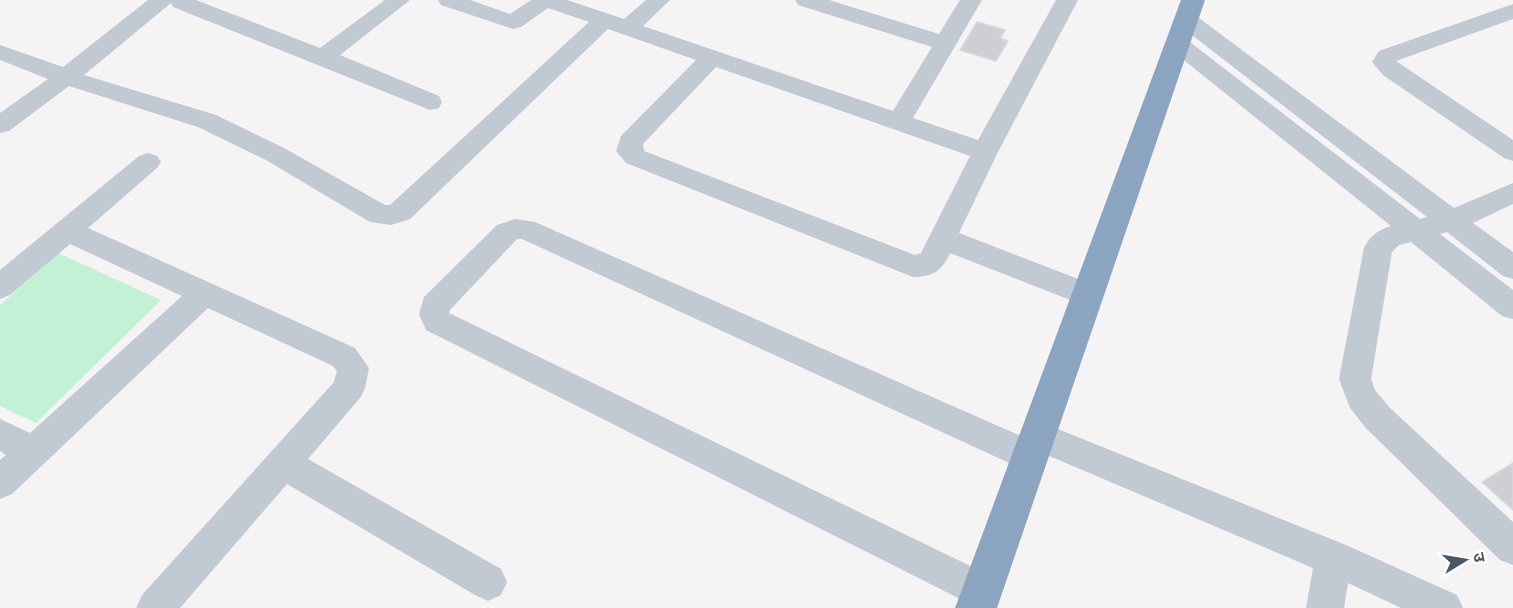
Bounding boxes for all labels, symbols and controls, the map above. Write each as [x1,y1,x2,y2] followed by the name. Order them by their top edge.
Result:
[1435,530,1495,590] north arrow
[1470,551,1491,564] text: उ

